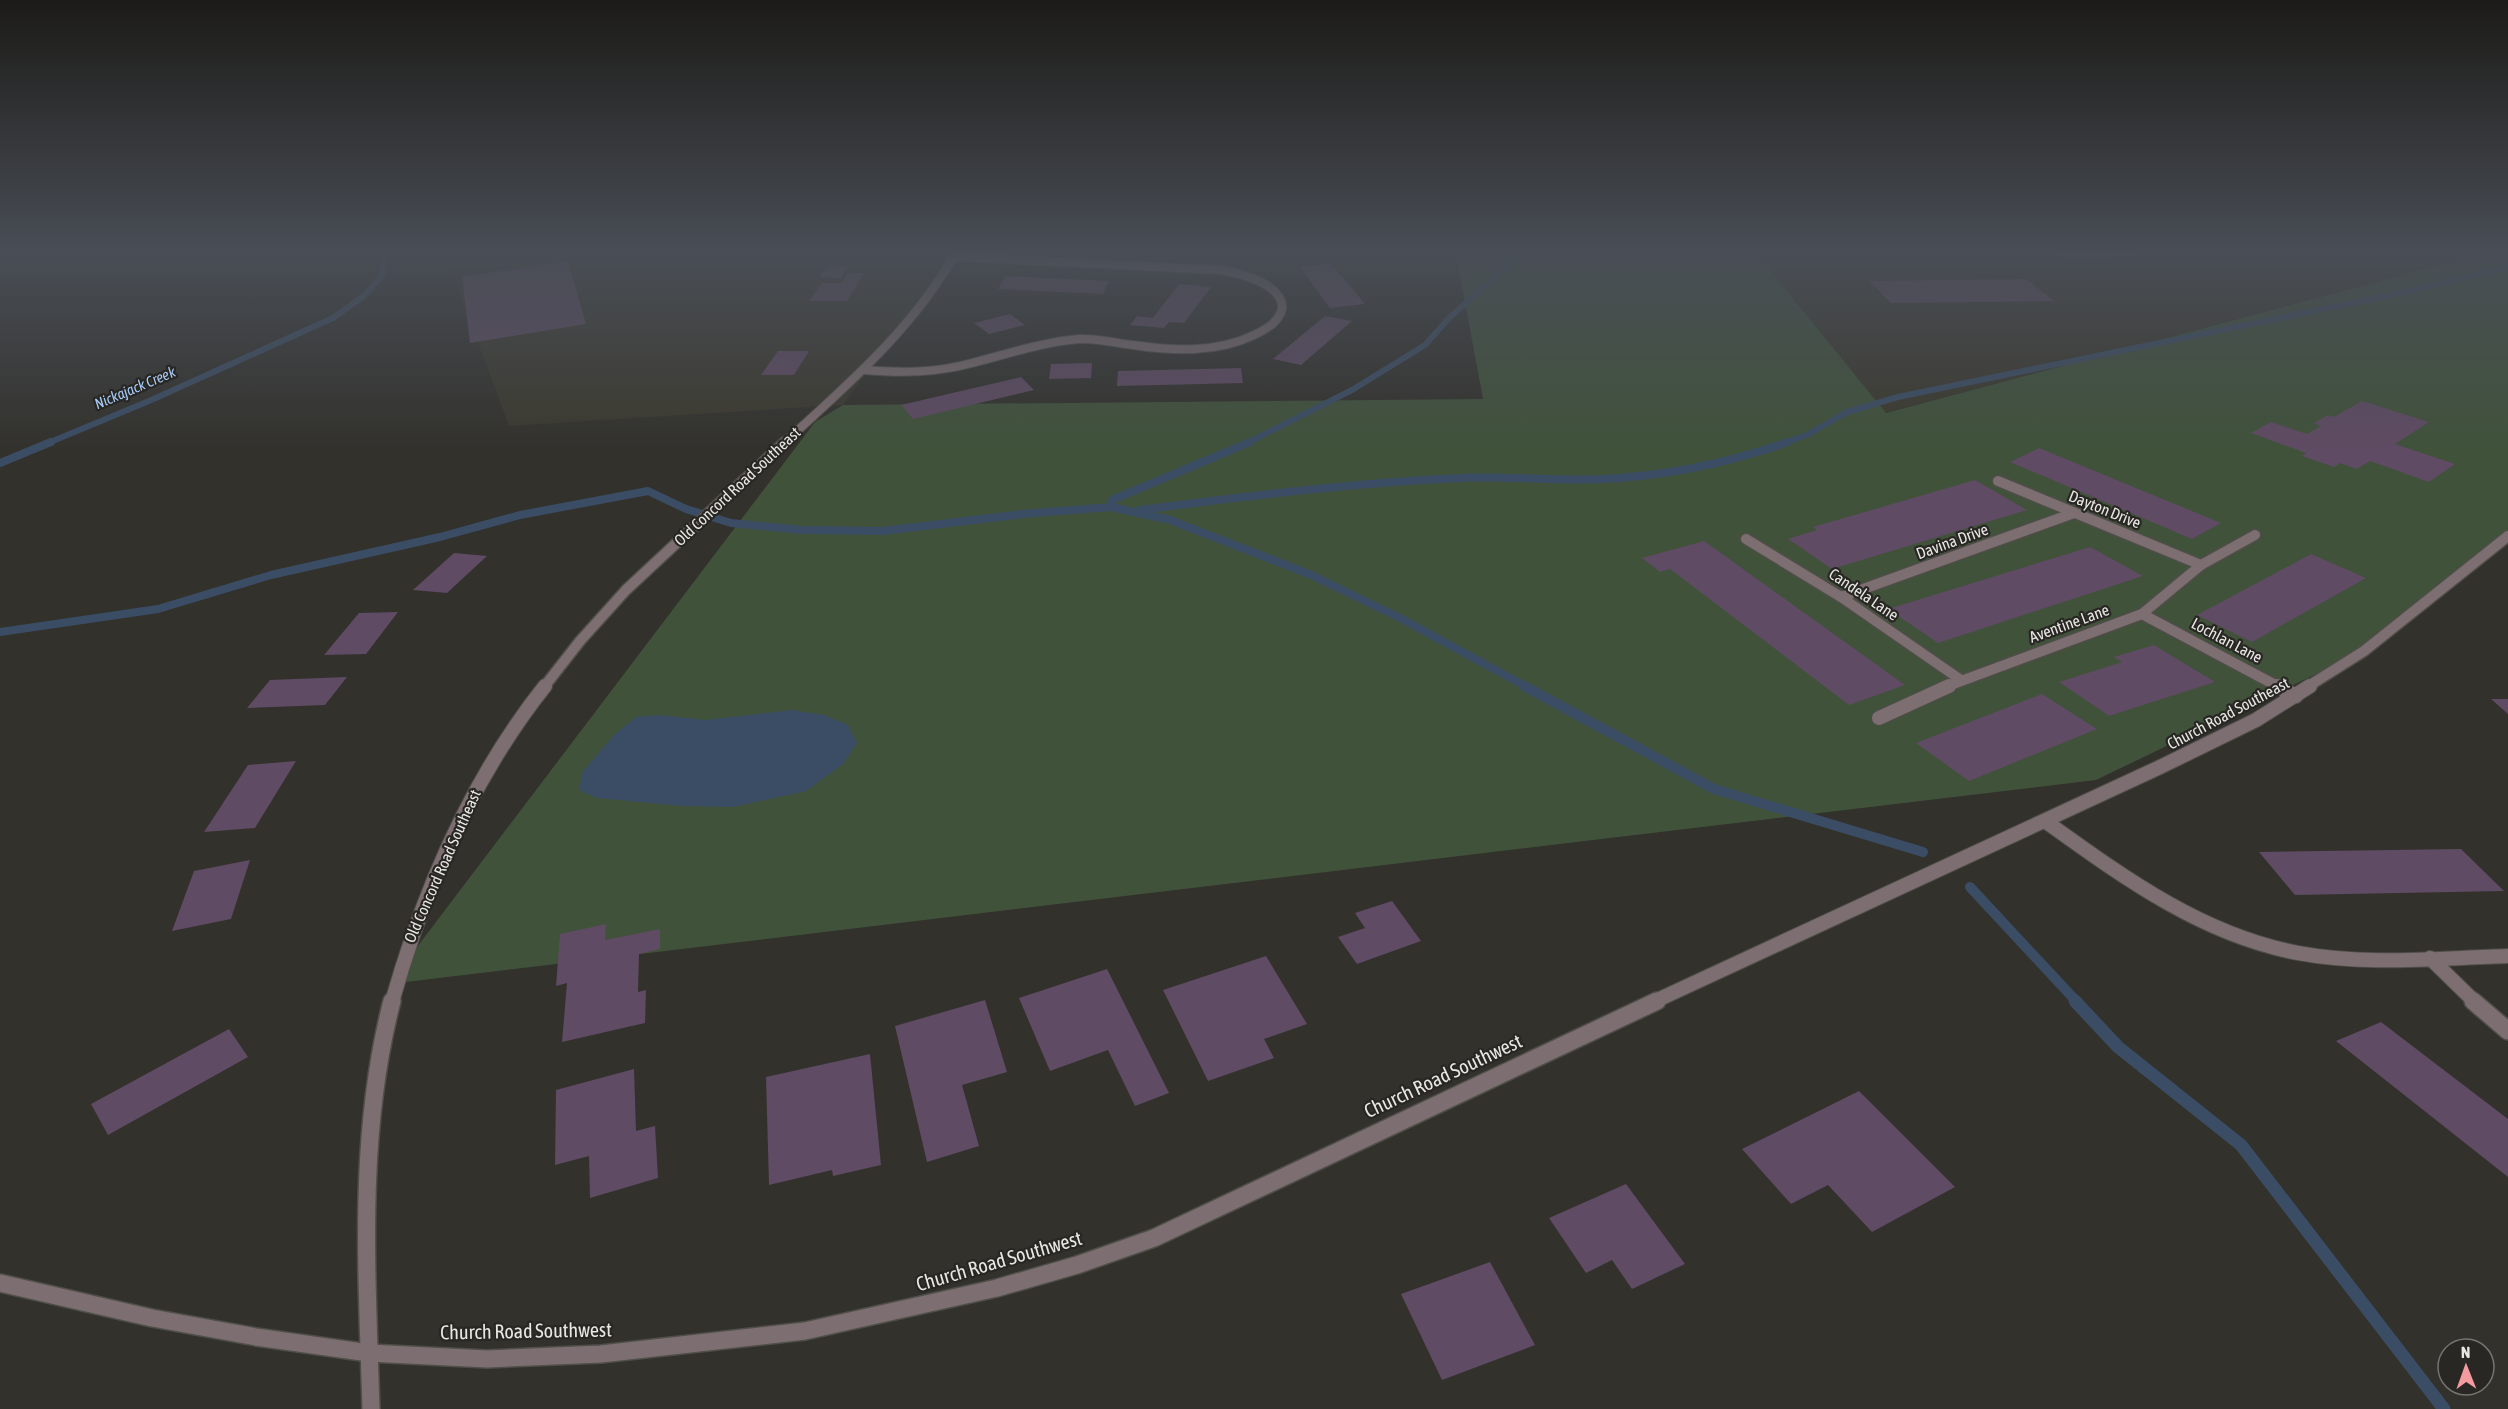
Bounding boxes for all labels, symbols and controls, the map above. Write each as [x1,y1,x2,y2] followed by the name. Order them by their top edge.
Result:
[92,363,178,412] water label: Nickajack Creek
[670,423,804,549] street label: Old Concord Road Southeast
[2066,486,2144,533] street label: Dayton Drive
[1914,520,1990,562] street label: Davina Drive
[1826,564,1902,624] street label: Candela Lane
[2027,600,2111,646] street label: Aventine Lane
[2188,614,2266,666] street label: Lochlan Lane
[2164,673,2292,753] street label: Church Road Southeast
[400,786,484,945] street label: Old Concord Road Southeast
[1360,1029,1526,1122] street label: Church Road Southwest
[913,1226,1085,1295] street label: Church Road Southwest
[440,1318,612,1343] street label: Church Road Southwest
[2436,1337,2496,1397] north arrow
[2461,1343,2471,1361] text: N

